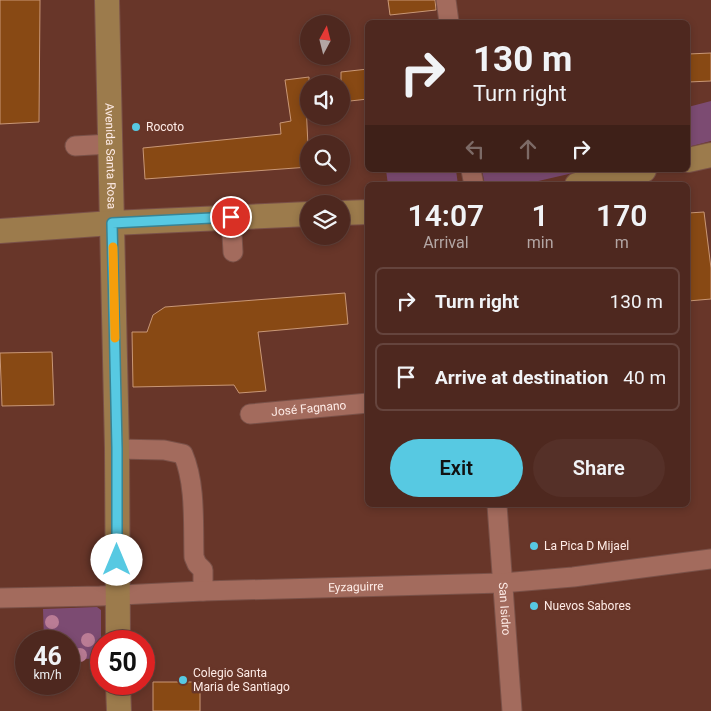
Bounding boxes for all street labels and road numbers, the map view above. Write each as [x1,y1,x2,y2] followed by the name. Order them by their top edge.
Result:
[102,103,119,209] street label: Avenida Santa Rosa
[271,398,347,419] street label: José Fagnano
[328,579,384,595] street label: Eyzaguirre
[496,582,513,636] street label: San Isidro

